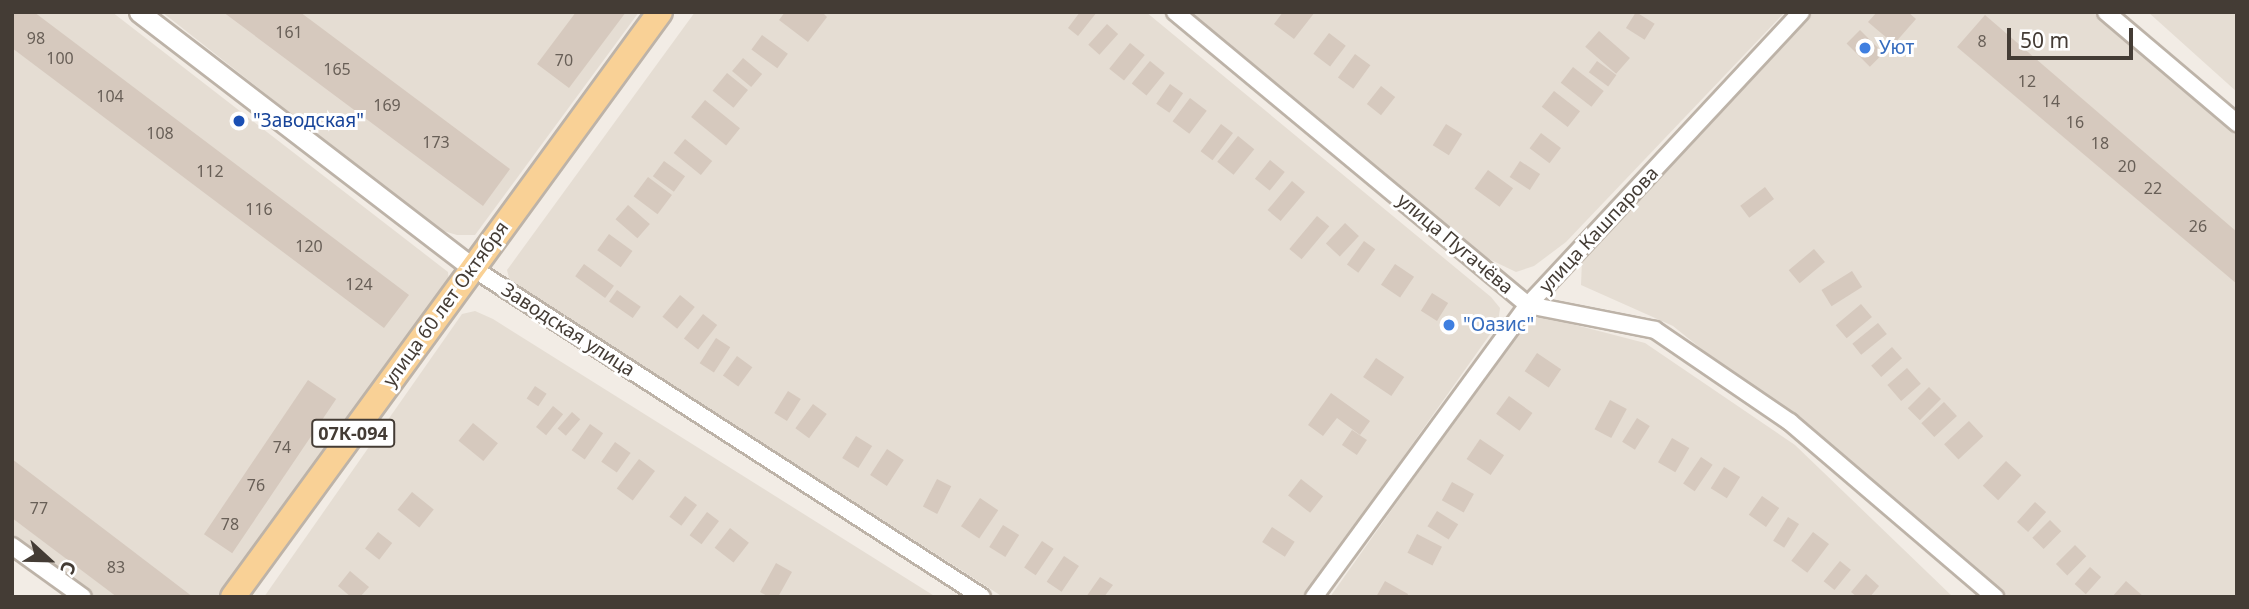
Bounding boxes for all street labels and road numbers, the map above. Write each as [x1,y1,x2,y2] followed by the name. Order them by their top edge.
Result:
[1535,162,1663,298] street label: улица Кашпарова
[1392,189,1518,299] street label: улица Пугачёва
[378,217,514,391] street label: улица 60 лет Октября
[497,278,639,382] street label: Заводская улица
[311,418,395,447] road number: 07К-094

